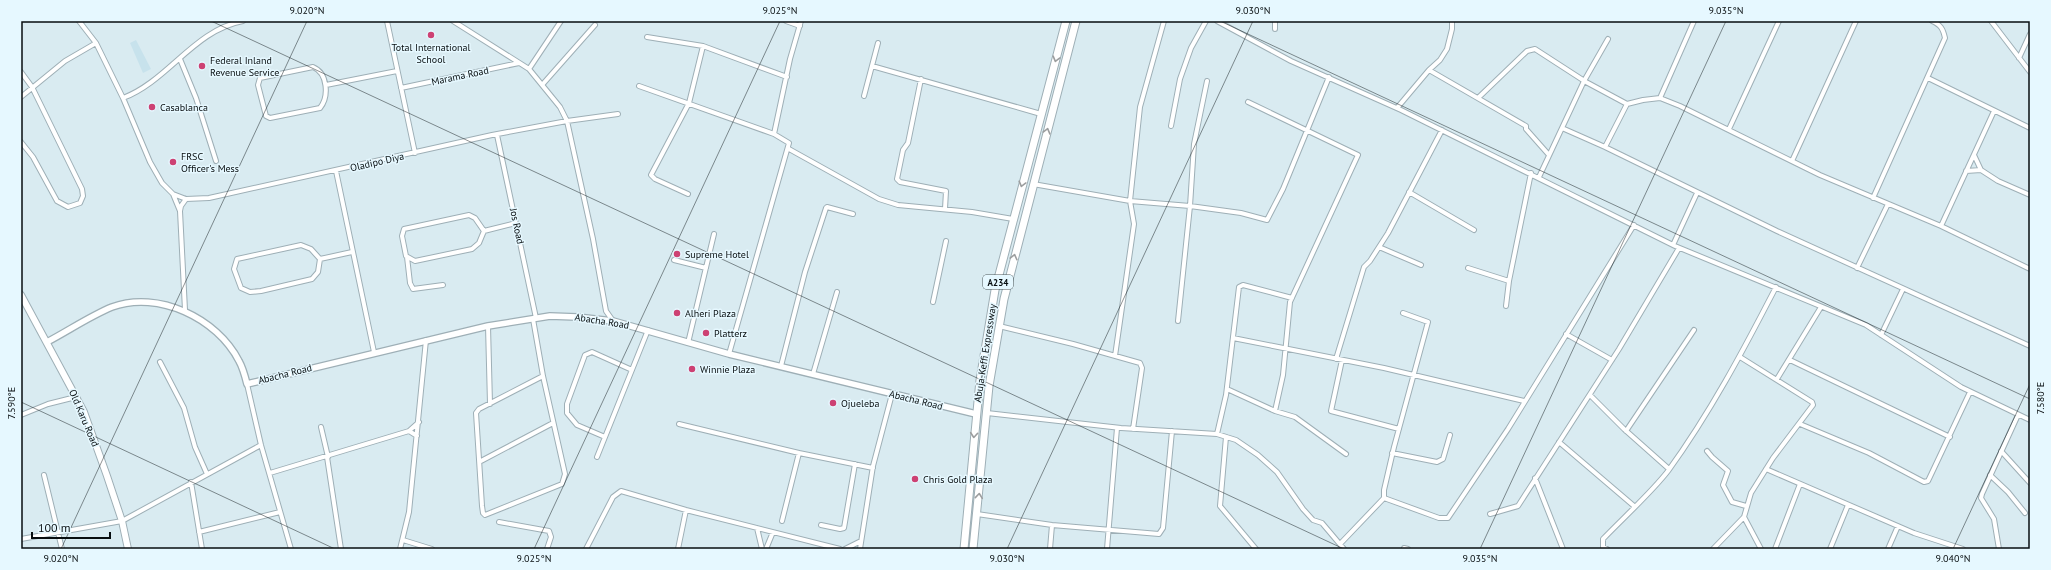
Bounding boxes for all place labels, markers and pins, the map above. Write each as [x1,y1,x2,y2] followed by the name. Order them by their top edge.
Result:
[426,30,436,40] marker: Total International School
[392,41,471,66] place label: Total International School
[210,54,279,79] place label: Federal Inland Revenue Service
[197,61,207,71] marker: Federal Inland Revenue Service
[160,101,208,114] place label: Casablanca
[147,102,157,112] marker: Casablanca
[181,150,239,175] place label: FRSC Officer's Mess
[168,157,178,167] marker: FRSC Officer's Mess
[685,248,749,261] place label: Supreme Hotel
[672,249,682,259] marker: Supreme Hotel
[685,307,736,320] place label: Alheri Plaza
[672,308,682,318] marker: Alheri Plaza
[714,327,747,340] place label: Platterz
[701,328,711,338] marker: Platterz
[700,363,755,376] place label: Winnie Plaza
[687,364,697,374] marker: Winnie Plaza
[841,397,879,410] place label: Ojueleba
[828,398,838,408] marker: Ojueleba
[923,473,993,486] place label: Chris Gold Plaza
[910,474,920,484] marker: Chris Gold Plaza

